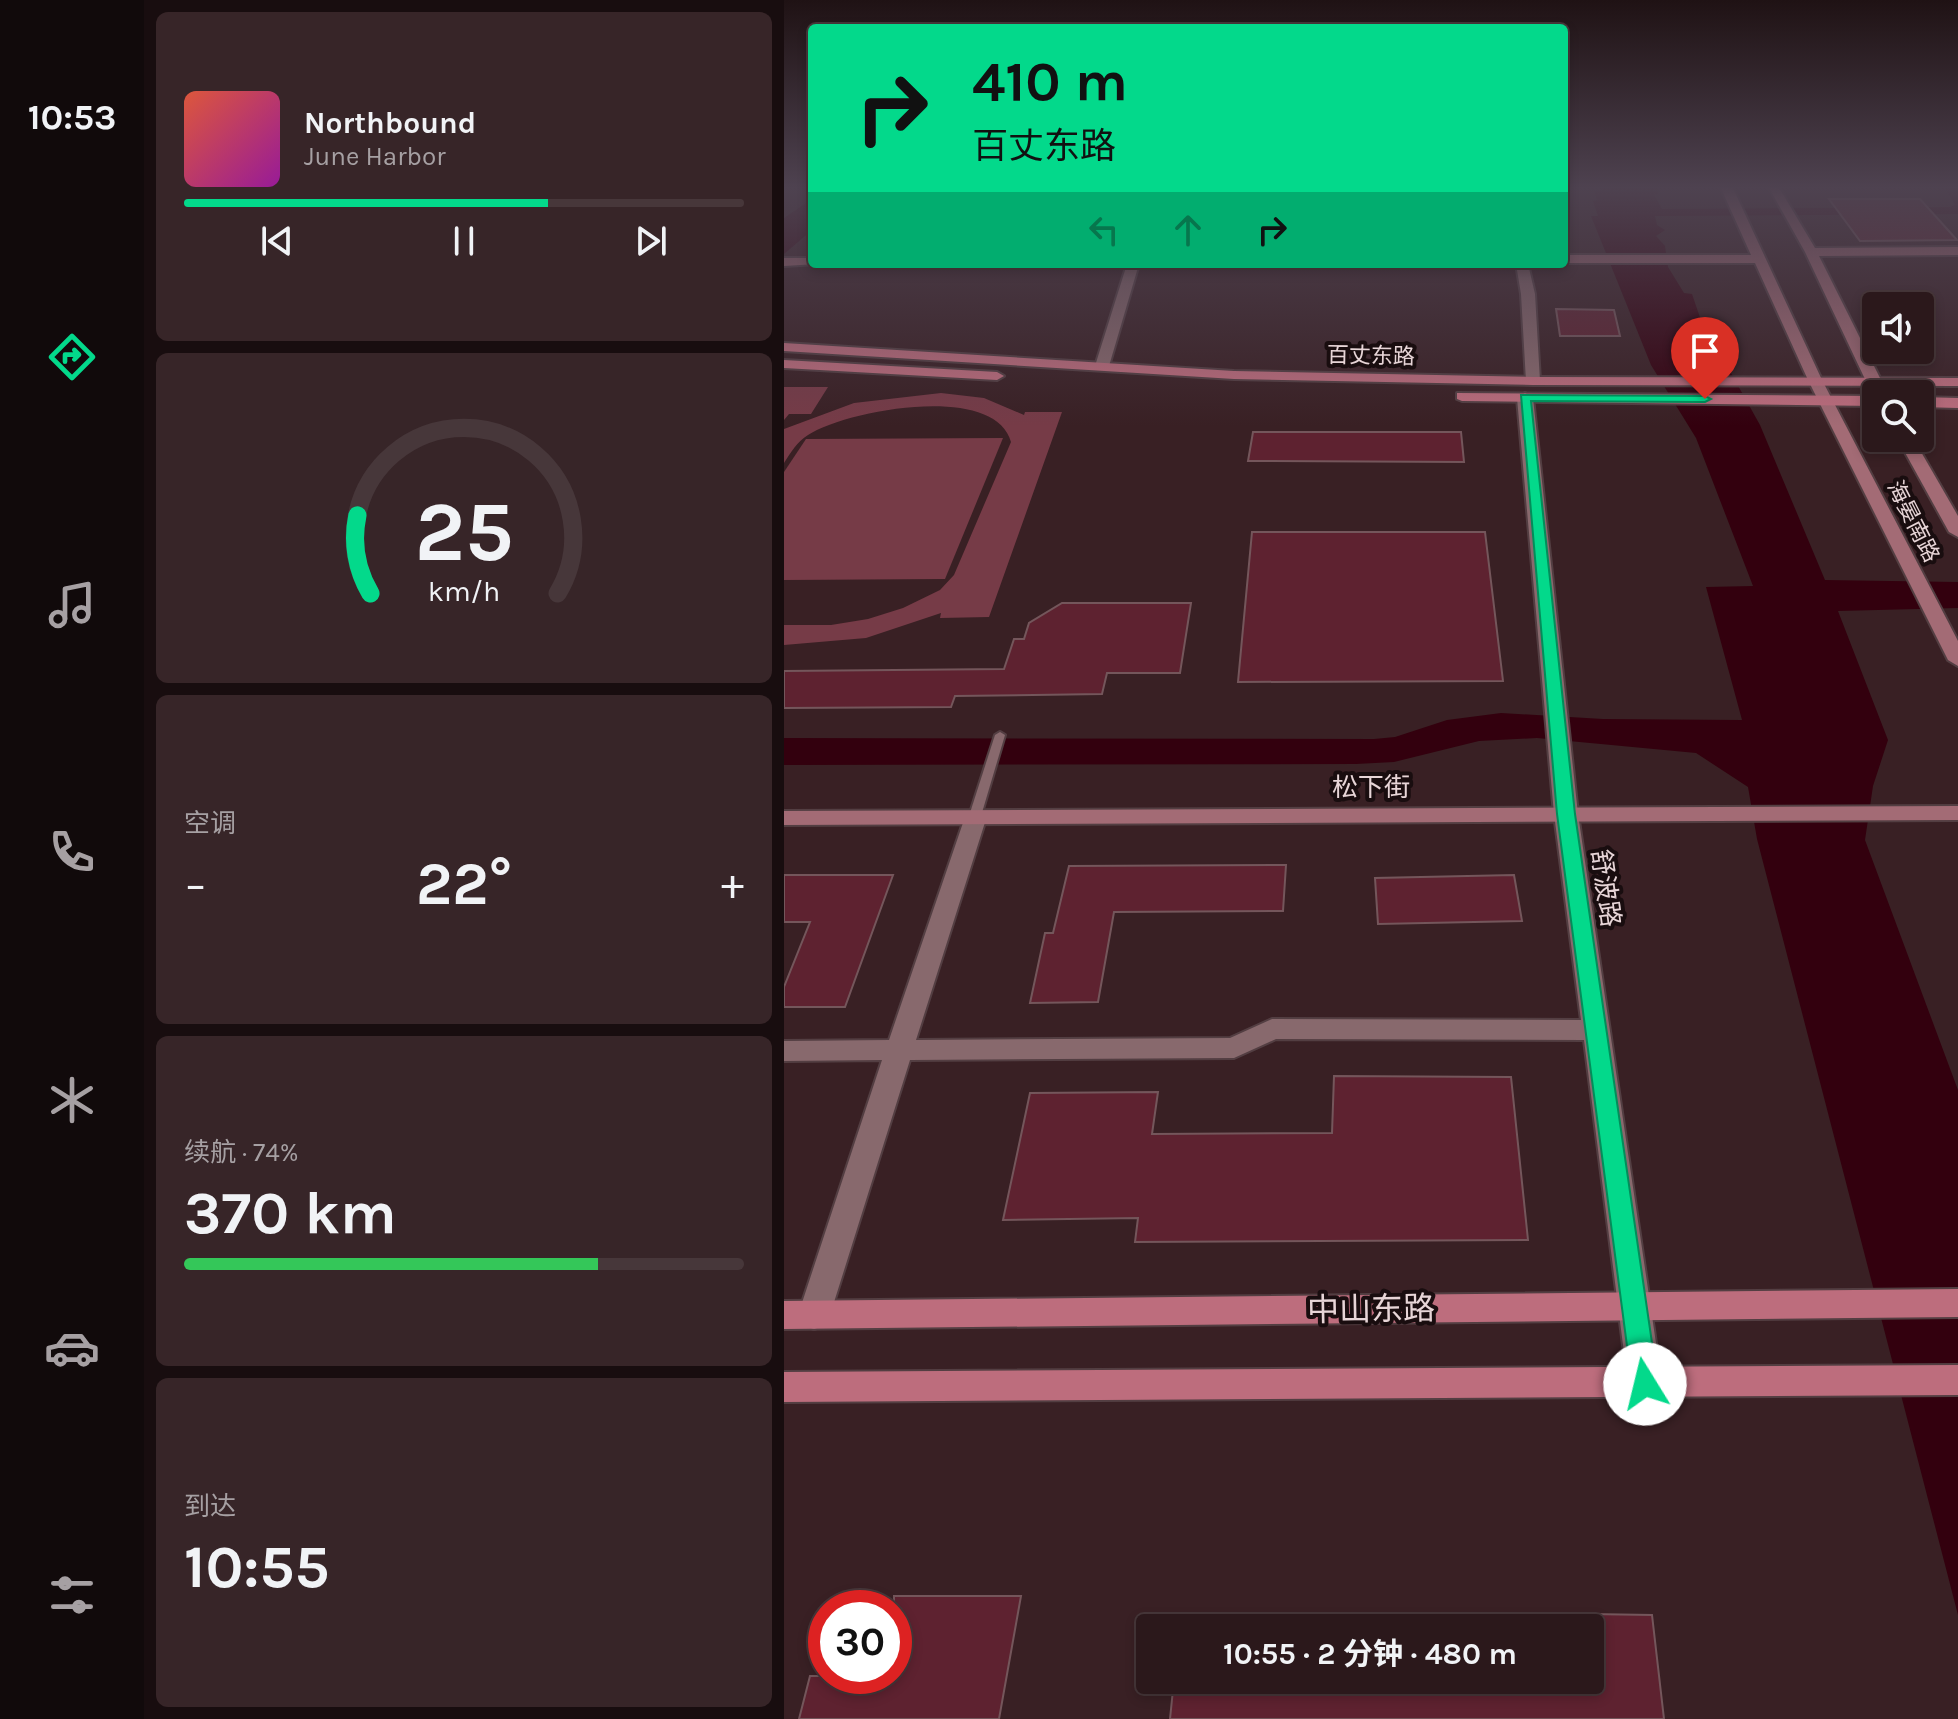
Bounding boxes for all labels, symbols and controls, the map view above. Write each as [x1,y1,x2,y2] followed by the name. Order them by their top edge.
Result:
[972,49,1128,114] text: 410 m
[840,56,944,160] icon: right
[28,96,116,138] text: 10:53
[304,105,476,141] text: Northbound
[972,125,1116,167] text: 百丈东路
[304,141,446,172] text: June Harbor
[1082,208,1126,252] icon: left
[1166,208,1210,252] icon: ahead
[1250,208,1294,252] icon: right
[255,219,299,263] icon: previous
[442,219,486,263] icon: pause
[629,219,673,263] icon: next
[1862,292,1934,452] map controls
[1862,292,1934,364] button: sound
[1671,317,1739,399] pin
[44,329,100,385] icon: directions
[1683,329,1727,373] icon: arrive
[1327,342,1415,370] street label: 百丈东路
[1862,380,1934,452] button: search
[1882,476,1945,567] street label: 海晏南路
[415,484,513,581] text: 25
[428,575,500,608] text: km/h
[44,577,100,633] icon: music
[1332,772,1410,803] street label: 松下街
[184,808,236,839] text: 空调
[44,824,100,880] icon: phone
[1585,847,1626,929] street label: 舒波路
[416,849,512,919] text: 22°
[184,859,207,910] text: −
[721,859,744,910] text: +
[44,1072,100,1128] icon: climate
[184,1137,299,1168] text: 续航 · 74%
[184,1178,397,1248] text: 370 km
[1307,1290,1435,1329] street label: 中山东路
[44,1320,100,1376] icon: car
[1603,1342,1687,1426] position arrow
[184,1491,236,1522] text: 到达
[184,1532,329,1602] text: 10:55
[44,1567,100,1623] icon: filters
[808,1590,912,1694] speed limit sign: 30
[1223,1636,1517,1672] text: 10:55 · 2 分钟 · 480 m

